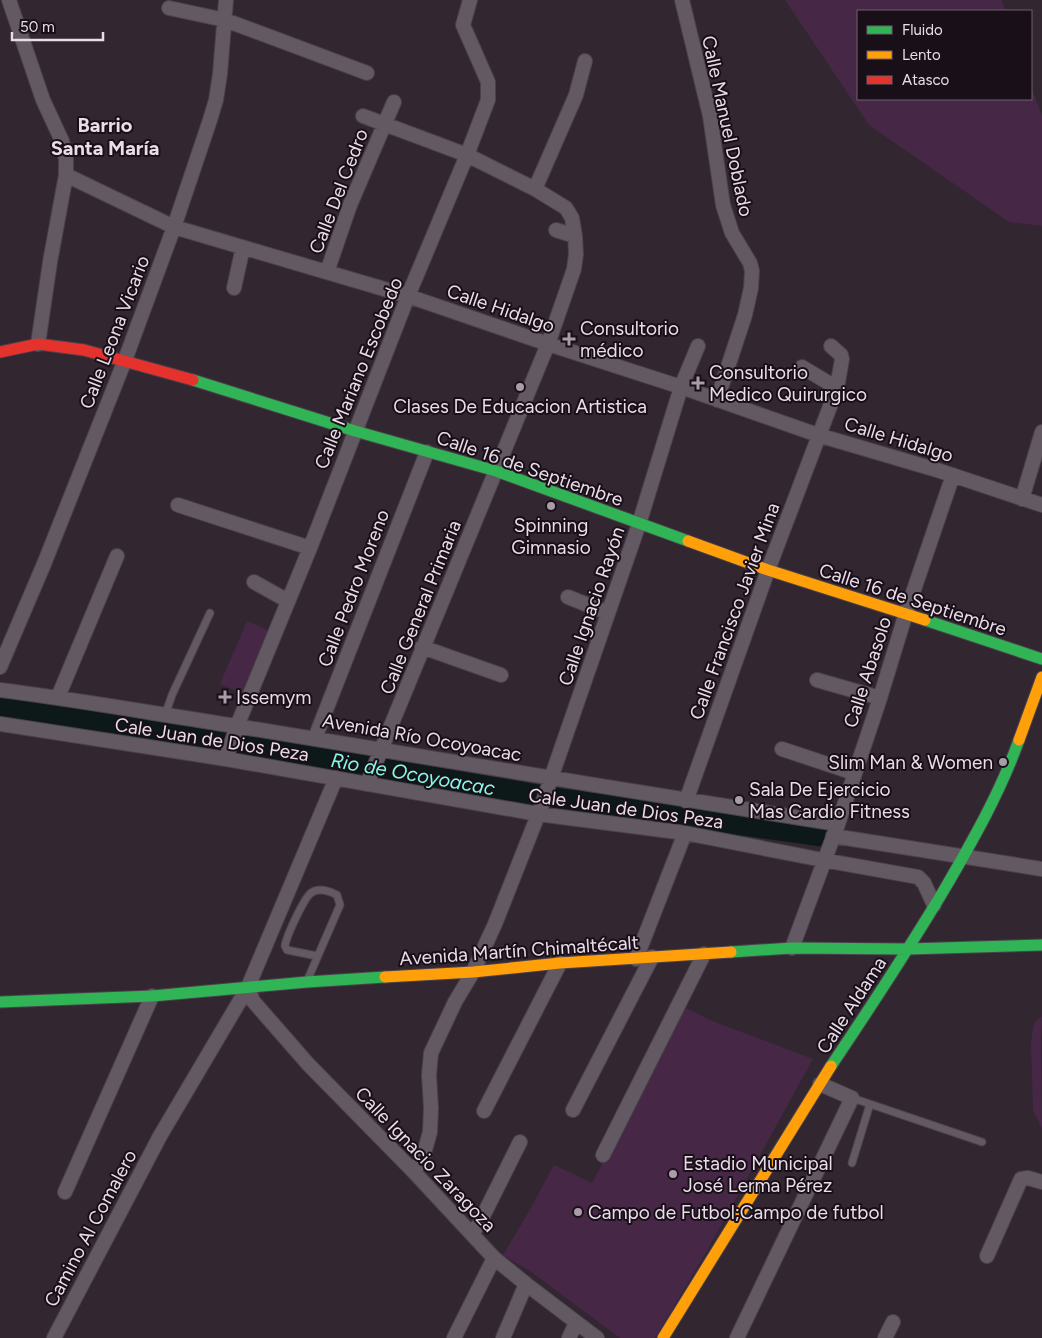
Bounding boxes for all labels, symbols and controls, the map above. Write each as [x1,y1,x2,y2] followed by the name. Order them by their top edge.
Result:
[12,10,104,42] scale bar
[857,10,1032,100] legend
[20,18,55,36] text: 50 m
[902,21,943,39] text: Fluido
[697,34,758,219] street label: Calle Manuel Doblado
[902,46,941,64] text: Lento
[902,71,950,89] text: Atasco
[51,113,159,160] district label: Barrio Santa María
[304,126,373,257] street label: Calle Del Cedro
[75,252,154,412] street label: Calle Leona Vicario
[310,274,407,472] street label: Calle Mariano Escobedo
[444,279,558,338] street label: Calle Hidalgo
[580,317,679,362] place label: Consultorio médico
[562,332,576,346] marker: Consultorio médico
[709,361,867,406] place label: Consultorio Medico Quirurgico
[691,376,705,390] marker: Consultorio Medico Quirurgico
[514,381,526,393] marker: Clases De Educacion Artistica
[393,395,647,418] place label: Clases De Educacion Artistica
[842,412,956,467] street label: Calle Hidalgo
[434,426,626,511] street label: Calle 16 de Septiembre
[545,500,557,512] marker: Spinning Gimnasio
[684,500,784,723] street label: Calle Francisco Javier Mina
[313,506,394,670] street label: Calle Pedro Moreno
[511,514,591,559] place label: Spinning Gimnasio
[375,517,466,698] street label: Calle General Primaria
[553,524,629,689] street label: Calle Ignacio Rayón
[816,558,1009,641] street label: Calle 16 de Septiembre
[839,614,896,731] street label: Calle Abasolo
[236,686,311,709] place label: Issemym
[218,690,232,704] marker: Issemym
[321,709,523,766] street label: Avenida Río Ocoyoacac
[113,713,311,766] street label: Cale Juan de Dios Peza
[329,748,497,800] water label: Rio de Ocoyoacac
[828,751,993,774] place label: Slim Man & Women
[997,756,1009,768] marker: Slim Man & Women
[749,778,910,823] place label: Sala De Ejercicio Mas Cardio Fitness
[527,783,725,834] street label: Cale Juan de Dios Peza
[733,794,745,806] marker: Sala De Ejercicio Mas Cardio Fitness
[399,931,639,970] street label: Avenida Martín Chimaltécalt
[812,953,891,1058] street label: Calle Aldama
[350,1082,501,1237] street label: Calle Ignacio Zaragoza
[39,1146,142,1311] street label: Camino Al Comalero
[683,1152,833,1197] place label: Estadio Municipal José Lerma Pérez
[667,1168,679,1180] marker: Estadio Municipal José Lerma Pérez
[588,1201,884,1224] place label: Campo de Futbol;Campo de futbol
[572,1206,584,1218] marker: Campo de Futbol;Campo de futbol

